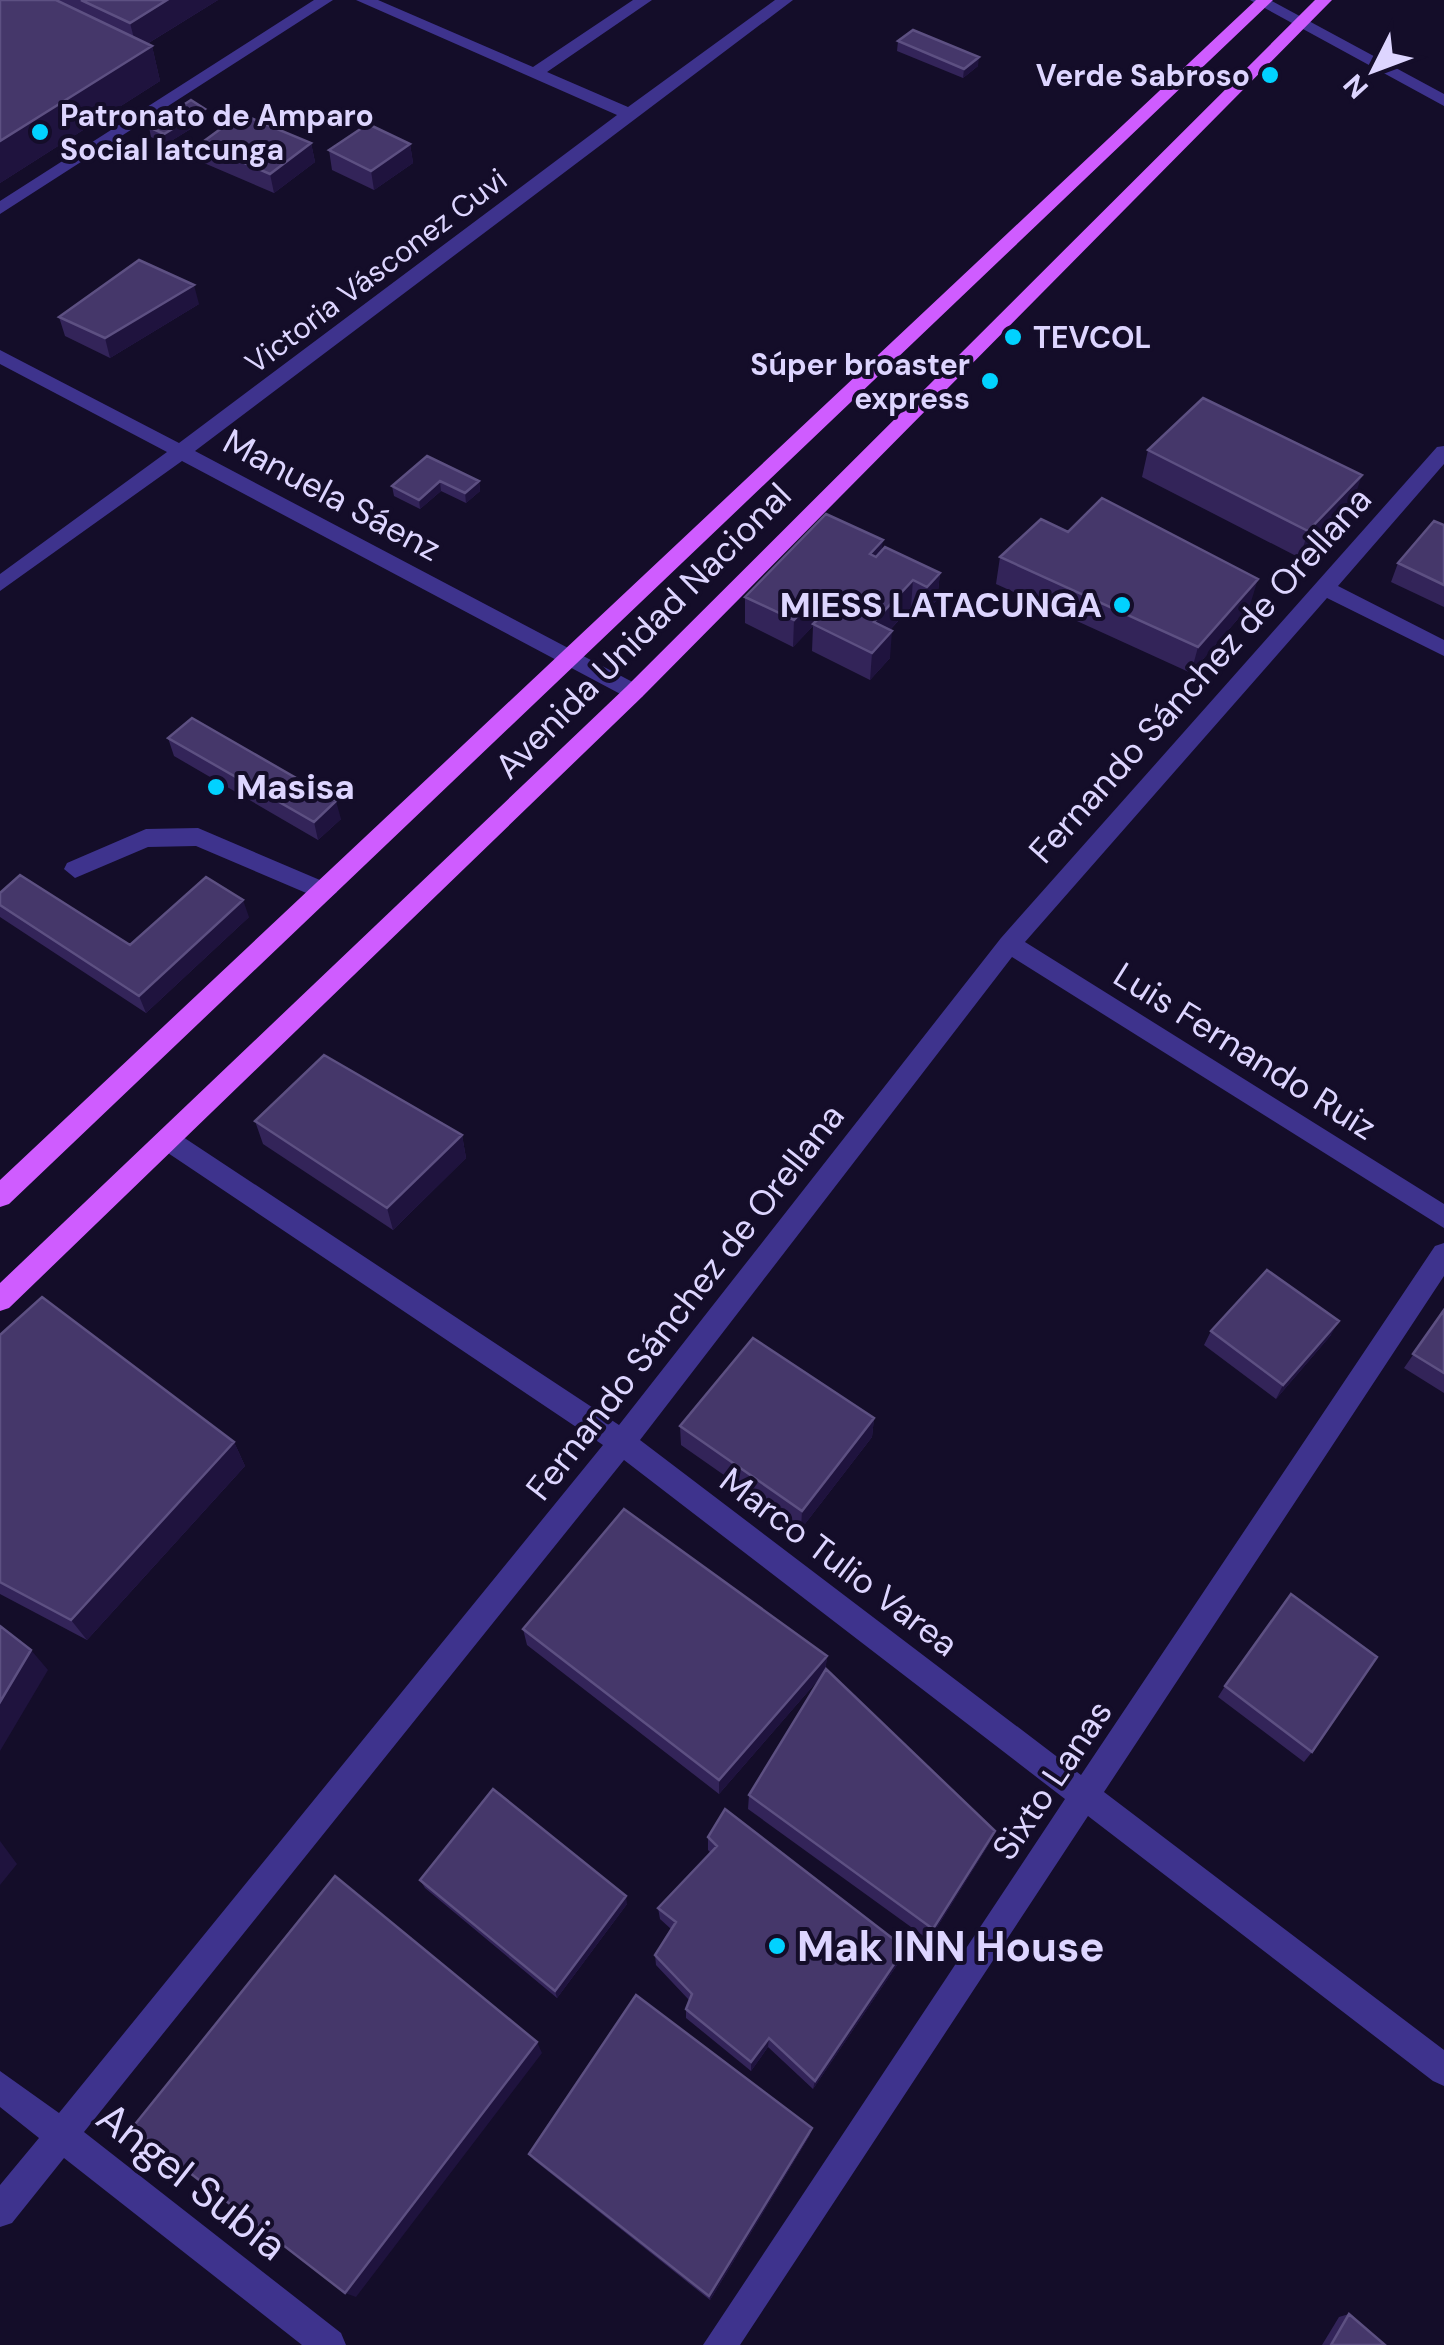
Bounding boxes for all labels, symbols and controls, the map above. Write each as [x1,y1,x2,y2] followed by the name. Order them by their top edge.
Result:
[1324,20,1424,120] north arrow
[1036,56,1250,95] place label: Verde Sabroso
[1259,64,1281,86] marker: Verde Sabroso
[1335,66,1376,106] text: N
[60,96,374,169] place label: Patronato de Amparo Social latcunga
[29,121,51,143] marker: Patronato de Amparo Social latcunga
[237,160,515,382] street label: Victoria Vásconez Cuvi
[1033,318,1151,357] place label: TEVCOL
[1002,326,1024,348] marker: TEVCOL
[750,345,970,418] place label: Súper broaster express
[979,370,1001,392] marker: Súper broaster express
[215,418,449,572] street label: Manuela Sáenz
[485,473,801,789] street label: Avenida Unidad Nacional
[1019,477,1381,873] street label: Fernando Sánchez de Orellana
[780,582,1102,628] place label: MIESS LATACUNGA
[1111,594,1133,616] marker: MIESS LATACUNGA
[236,764,355,810] place label: Masisa
[205,776,227,798] marker: Masisa
[1105,952,1385,1150] street label: Luis Fernando Ruiz
[516,1094,854,1510] street label: Fernando Sánchez de Orellana
[711,1457,967,1667] street label: Marco Tulio Varea
[982,1691,1122,1869] street label: Sixto Lanas
[797,1919,1105,1974] place label: Mak INN House
[766,1935,788,1957] marker: Mak INN House
[86,2090,298,2272] street label: Angel Subia

